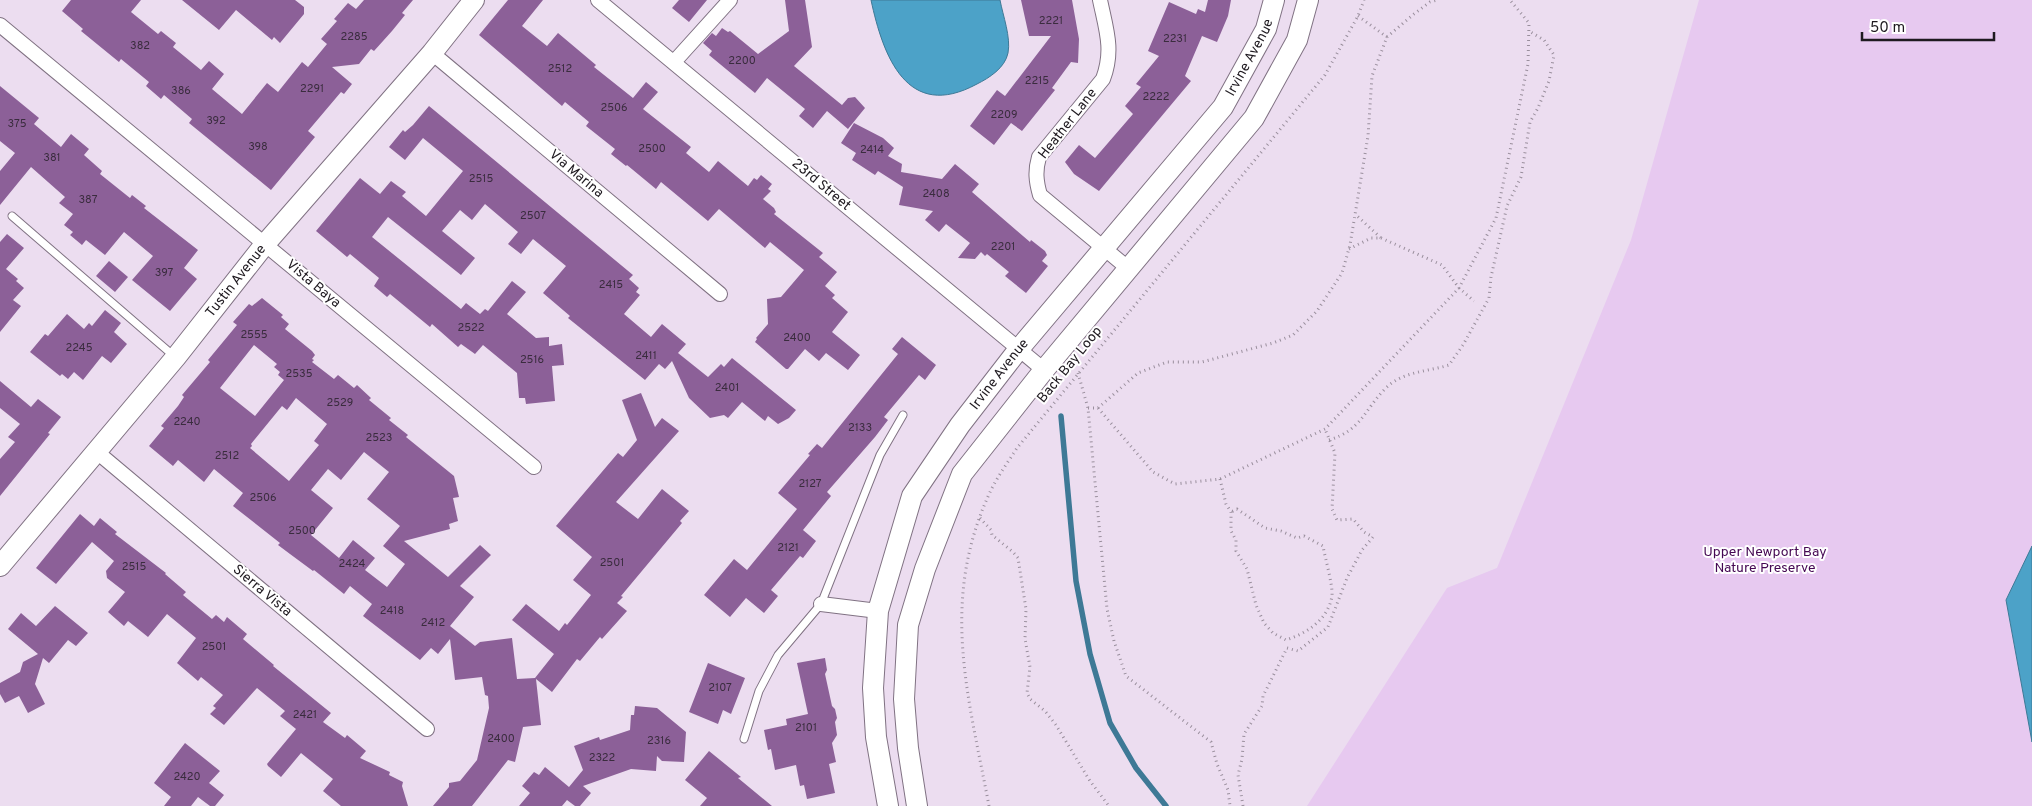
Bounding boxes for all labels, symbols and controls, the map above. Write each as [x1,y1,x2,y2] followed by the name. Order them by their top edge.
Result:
[1862,10,1994,42] scale bar
[1039,14,1063,28] house number: 2221
[1222,17,1277,99] street label: Irvine Avenue
[1870,19,1905,38] text: 50 m
[340,30,368,44] house number: 2285
[1163,32,1187,46] house number: 2231
[130,39,150,53] house number: 382
[728,54,756,68] house number: 2200
[548,62,572,76] house number: 2512
[1025,74,1049,88] house number: 2215
[300,82,324,96] house number: 2291
[171,84,191,98] house number: 386
[1035,85,1101,163] street label: Heather Lane
[1143,90,1169,104] house number: 2222
[600,101,628,115] house number: 2506
[990,108,1018,122] house number: 2209
[206,114,226,128] house number: 392
[7,117,27,131] house number: 375
[248,140,268,154] house number: 398
[638,142,666,156] house number: 2500
[860,143,884,157] house number: 2414
[545,146,607,202] street label: Via Marina
[43,151,61,165] house number: 381
[788,155,854,215] street label: 23rd Street
[469,172,493,186] house number: 2515
[922,187,950,201] house number: 2408
[79,193,98,207] house number: 387
[520,209,546,223] house number: 2507
[991,240,1015,254] house number: 2201
[202,241,270,321] street label: Tustin Avenue
[282,256,344,312] street label: Vista Baya
[155,266,173,280] house number: 397
[599,278,623,292] house number: 2415
[458,321,484,335] house number: 2522
[1034,323,1106,407] street label: Back Bay Loop
[240,328,268,342] house number: 2555
[783,331,811,345] house number: 2400
[966,335,1032,413] street label: Irvine Avenue
[65,341,93,355] house number: 2245
[635,349,657,363] house number: 2411
[520,353,544,367] house number: 2516
[285,367,313,381] house number: 2535
[715,381,739,395] house number: 2401
[327,396,353,410] house number: 2529
[173,415,201,429] house number: 2240
[848,421,872,435] house number: 2133
[366,431,392,445] house number: 2523
[215,449,239,463] house number: 2512
[798,477,822,491] house number: 2127
[249,491,277,505] house number: 2506
[288,524,316,538] house number: 2500
[777,541,799,555] house number: 2121
[1703,544,1827,577] park label: Upper Newport Bay Nature Preserve
[600,556,624,570] house number: 2501
[339,557,366,571] house number: 2424
[122,560,146,574] house number: 2515
[229,561,295,621] street label: Sierra Vista
[380,604,404,618] house number: 2418
[421,616,445,630] house number: 2412
[202,640,226,654] house number: 2501
[708,681,732,695] house number: 2107
[293,708,317,722] house number: 2421
[795,721,817,735] house number: 2101
[487,732,515,746] house number: 2400
[647,734,671,748] house number: 2316
[589,751,615,765] house number: 2322
[173,770,201,784] house number: 2420

